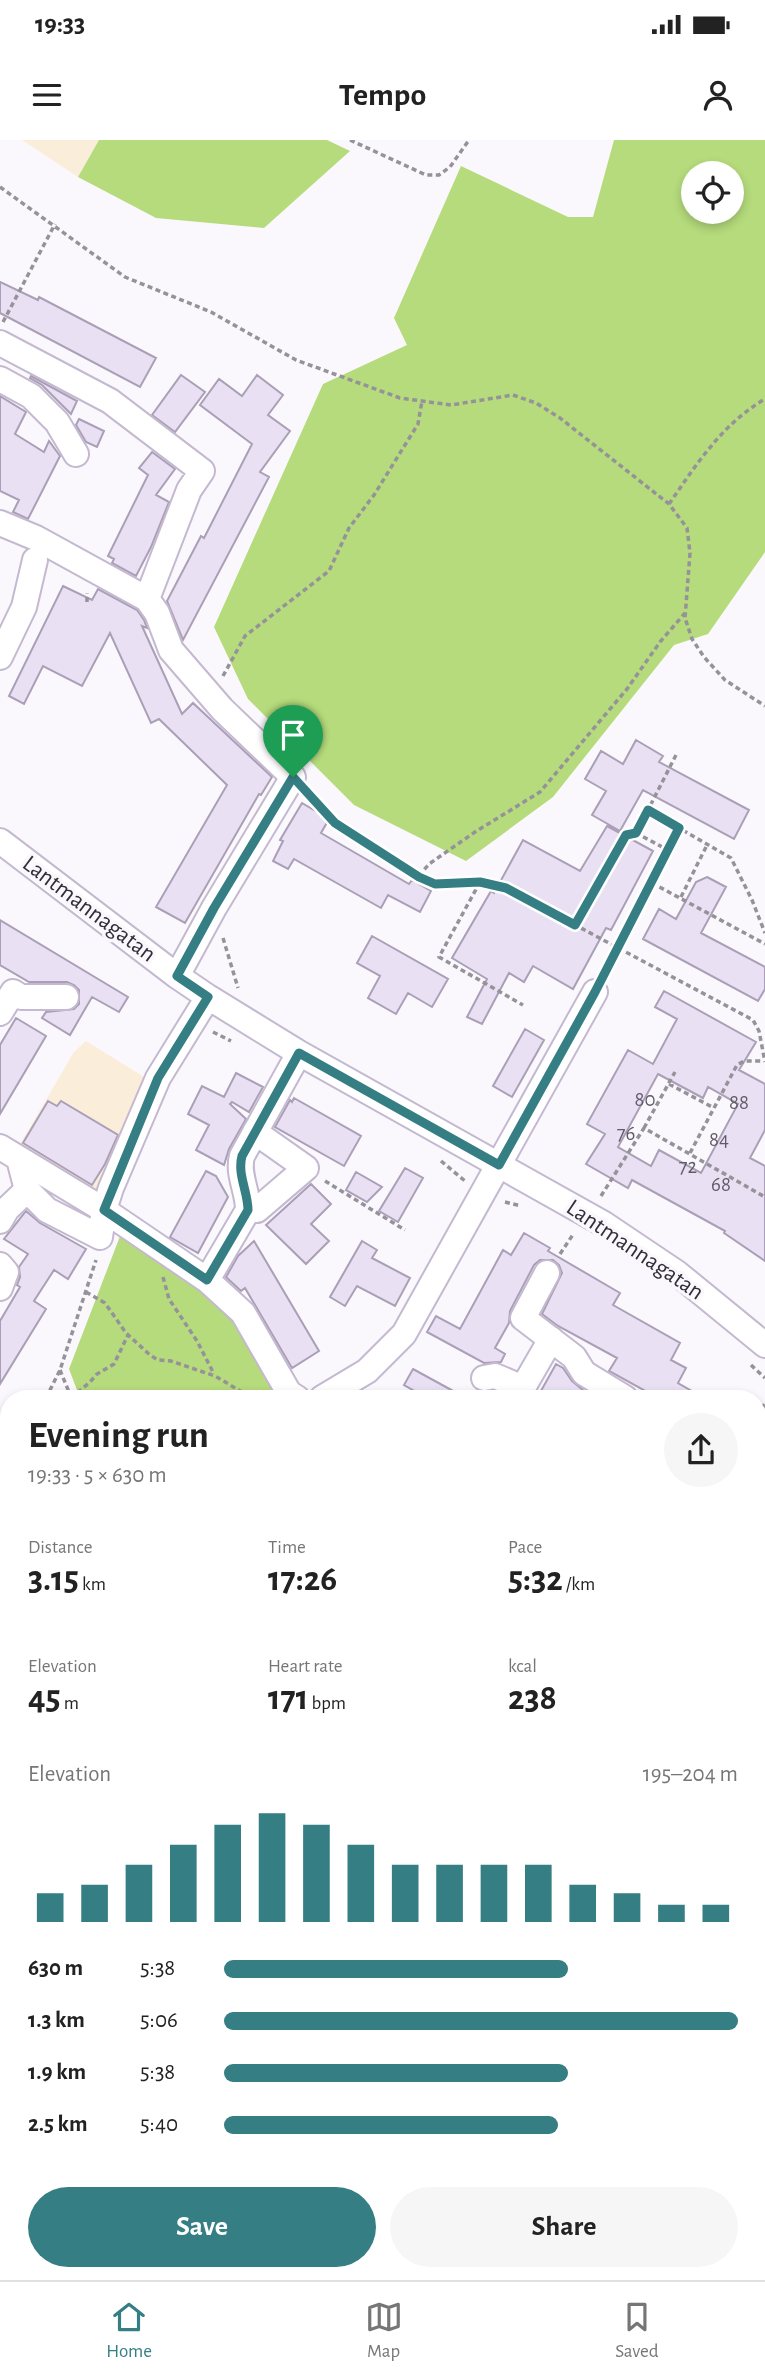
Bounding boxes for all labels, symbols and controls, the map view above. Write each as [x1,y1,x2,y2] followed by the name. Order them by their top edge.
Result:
[35,11,85,37] text: 19:33
[28,76,66,114] icon: menu
[699,76,737,114] icon: person
[339,79,426,111] text: Tempo
[681,161,744,224] map controls
[681,161,744,224] button: locate
[263,705,323,777] pin
[274,716,312,754] icon: arrive
[18,851,160,967] street label: Lantmannagatan
[634,1089,656,1110] house number: 80
[729,1092,749,1113] house number: 88
[617,1123,635,1144] house number: 76
[709,1129,729,1150] house number: 84
[679,1156,697,1177] house number: 72
[711,1174,731,1195] house number: 68
[562,1195,708,1305] street label: Lantmannagatan
[664,1413,738,1487] button: share
[28,1417,209,1455] text: Evening run
[28,1464,167,1487] text: 19:33 · 5 × 630 m
[28,1538,92,1557] text: Distance
[268,1538,306,1557] text: Time
[508,1538,542,1557] text: Pace
[28,1562,79,1597] text: 3.15
[268,1562,337,1597] text: 17:26
[508,1562,563,1597] text: 5:32
[79,1575,106,1594] text: km
[563,1575,595,1594] text: /km
[28,1657,97,1676] text: Elevation
[268,1657,343,1676] text: Heart rate
[508,1657,537,1676] text: kcal
[28,1681,61,1716] text: 45
[268,1681,308,1716] text: 171
[508,1681,557,1716] text: 238
[61,1694,79,1713] text: m
[308,1694,346,1713] text: bpm
[28,1763,111,1786] text: Elevation
[643,1763,738,1786] text: 195–204 m
[28,1957,83,1980] text: 630 m
[140,1957,175,1980] text: 5:38
[28,2009,85,2032] text: 1.3 km
[140,2009,178,2032] text: 5:06
[28,2061,86,2084] text: 1.9 km
[140,2061,175,2084] text: 5:38
[28,2113,87,2136] text: 2.5 km
[140,2113,178,2136] text: 5:40
[28,2187,376,2267] button: Save
[390,2187,738,2267] button: Share
[106,2298,152,2363] tab: Home
[365,2298,403,2363] tab: Map
[615,2298,659,2363] tab: Saved

